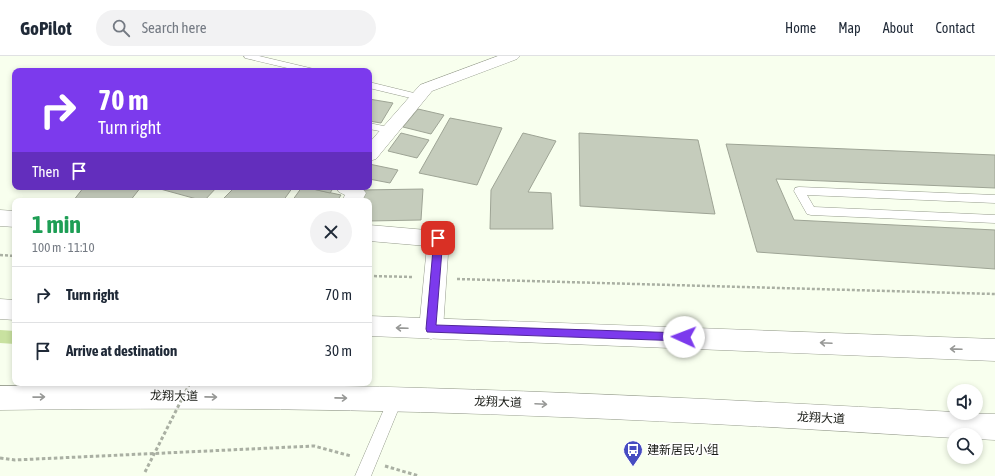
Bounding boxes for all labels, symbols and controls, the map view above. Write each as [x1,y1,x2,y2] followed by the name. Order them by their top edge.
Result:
[96,10,376,46] search box
[20,17,72,39] text: GoPilot
[110,17,132,39] icon: search
[142,19,206,36] text: Search here
[785,20,816,36] text: Home
[838,20,861,36] text: Map
[883,20,914,36] text: About
[936,20,975,36] text: Contact
[32,84,84,136] icon: right
[98,84,148,116] text: 70 m
[98,117,161,138] text: Turn right
[68,160,90,182] icon: arrive
[32,163,60,180] text: Then
[32,211,81,238] text: 1 min
[310,211,352,253] button: close
[421,221,455,255] pin
[427,227,449,249] icon: arrive
[32,240,95,255] text: 100 m · 11:10
[32,284,54,306] icon: right
[66,286,119,303] text: Turn right
[325,286,352,303] text: 70 m
[663,316,705,358] position arrow
[396,324,409,331] one-way arrow
[820,339,833,347] one-way arrow
[32,340,54,362] icon: arrive
[66,342,177,359] text: Arrive at destination
[325,342,352,359] text: 30 m
[950,345,963,352] one-way arrow
[947,384,983,464] map controls
[947,384,983,420] button: sound
[150,389,198,403] street label: 龙翔大道
[32,393,45,401] one-way arrow
[204,393,217,400] one-way arrow
[334,394,347,402] one-way arrow
[474,394,522,410] street label: 龙翔大道
[534,400,547,407] one-way arrow
[797,410,845,426] street label: 龙翔大道
[947,428,983,464] button: search
[622,439,644,467] bus stop icon: 建新居民小组
[647,443,719,457] place label: 建新居民小组

